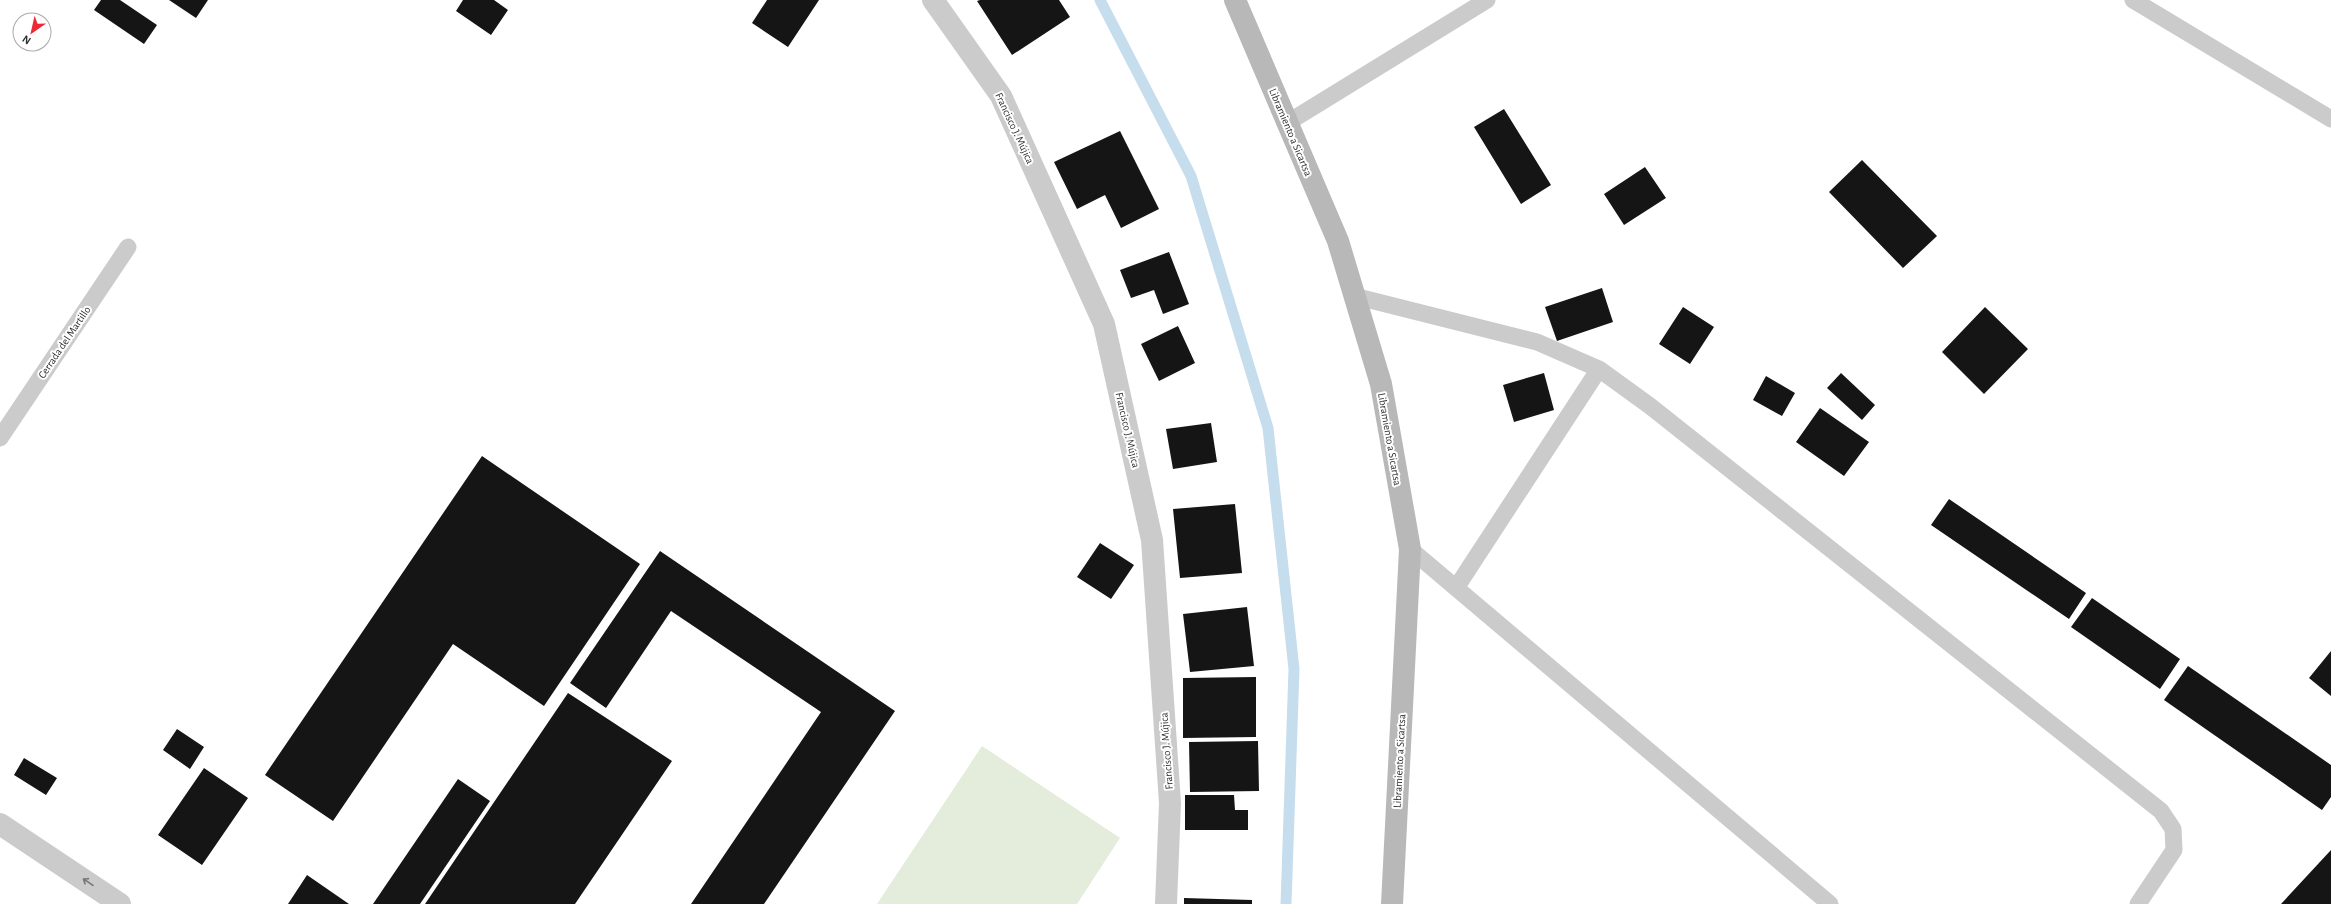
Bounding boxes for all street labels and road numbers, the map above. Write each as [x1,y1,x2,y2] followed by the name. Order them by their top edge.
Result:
[1267,87,1314,178] street label: Libramiento a Sicartsa
[993,91,1036,165] street label: Francisco J. Mújica
[36,304,93,380] street label: Cerrada del Martillo
[1113,391,1142,469] street label: Francisco J. Mújica
[1376,392,1403,486] street label: Libramiento a Sicartsa
[1158,712,1175,790] street label: Francisco J. Mújica
[1392,714,1407,808] street label: Libramiento a Sicartsa

